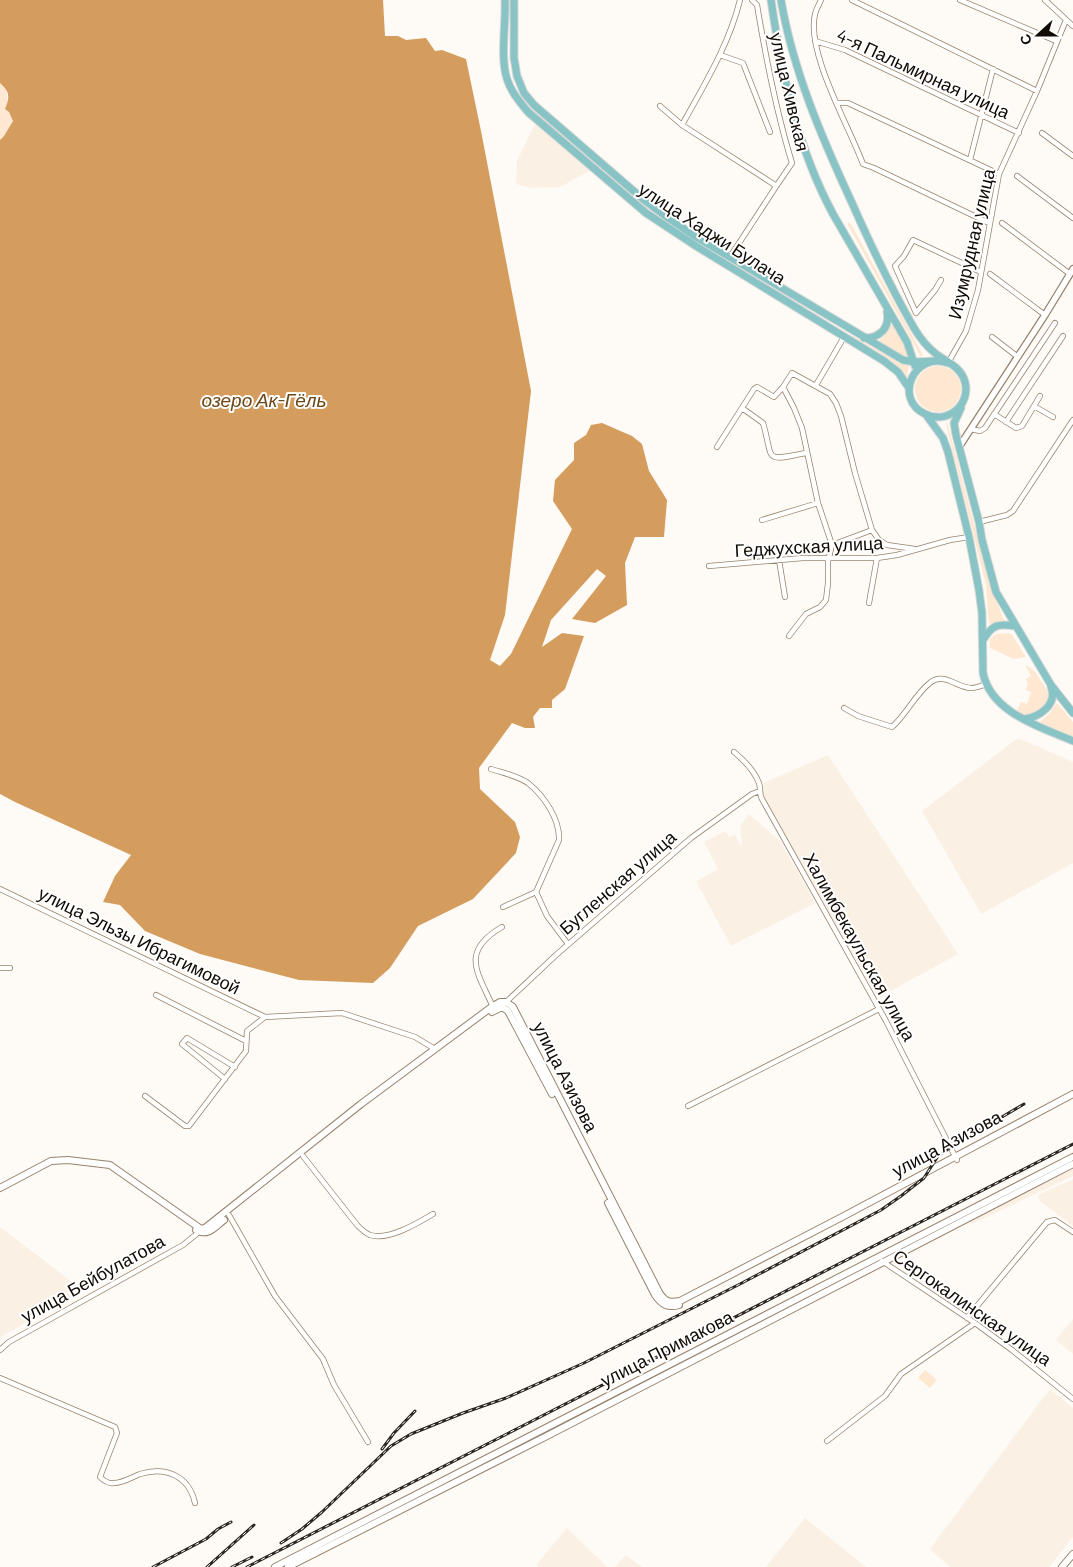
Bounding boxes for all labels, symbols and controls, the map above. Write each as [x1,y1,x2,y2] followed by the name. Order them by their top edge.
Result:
[1013,10,1063,60] north arrow
[833,23,1014,123] street label: 4-я Пальмирная улица
[766,30,814,153] street label: улица Хивская
[1016,32,1035,48] text: С
[943,165,999,321] street label: Изумрудная улица
[635,177,791,289] street label: улица Хаджи Булача
[202,388,326,411] water label: озеро Ак-Гёль
[734,531,885,561] street label: Геджухская улица
[555,825,681,939] street label: Бугленская улица
[799,849,921,1045] street label: Халимбекаульская улица
[35,882,244,999] street label: улица Эльзы Ибрагимовой
[529,1018,604,1136] street label: улица Азизова
[888,1105,1006,1181] street label: улица Азизова
[17,1229,169,1327] street label: улица Бейбулатова
[889,1244,1057,1371] street label: Сергокалинская улица
[597,1305,737,1391] street label: улица Примакова

